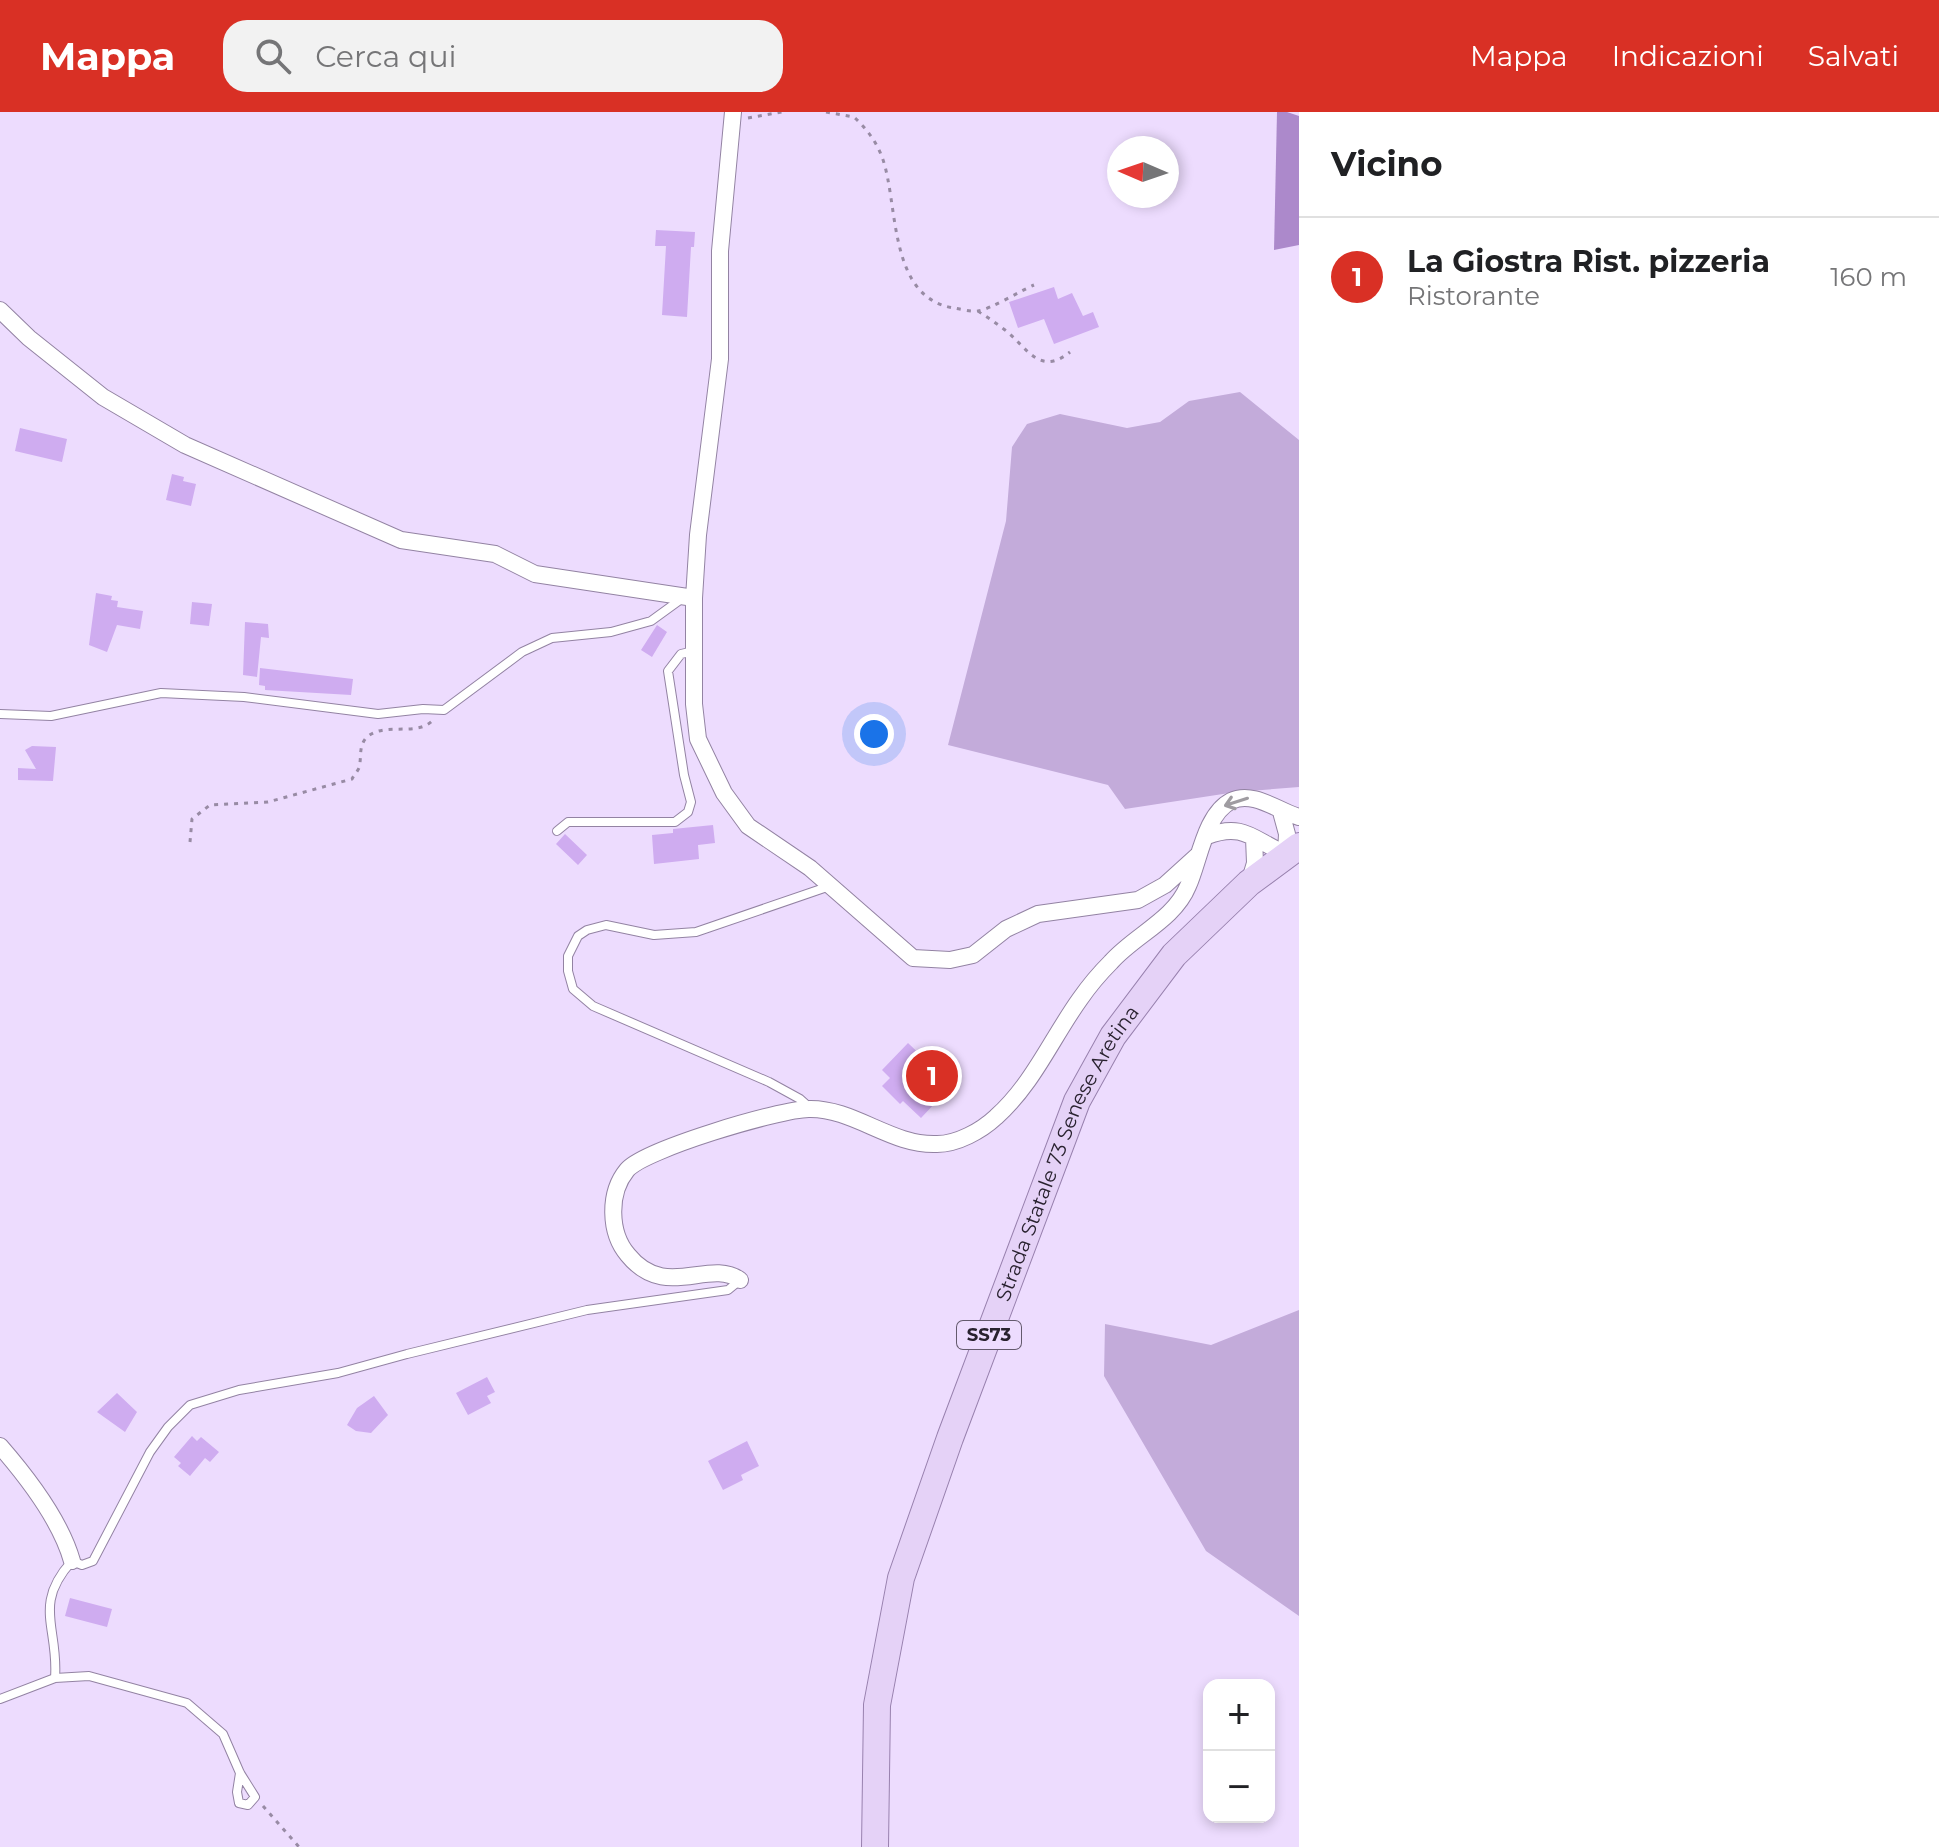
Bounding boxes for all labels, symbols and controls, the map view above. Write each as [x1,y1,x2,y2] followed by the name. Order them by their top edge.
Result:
[223,20,783,92] search box
[40,33,175,80] text: Mappa
[251,34,295,78] icon: search
[315,38,457,75] text: Cerca qui
[1470,39,1568,73] text: Mappa
[1612,39,1764,73] text: Indicazioni
[1808,39,1899,73] text: Salvati
[1107,136,1179,208] north arrow
[1331,143,1443,185] text: Vicino
[1407,243,1770,280] text: La Giostra Rist. pizzeria
[1352,261,1362,293] text: 1
[1830,261,1907,293] text: 160 m
[1407,280,1540,312] text: Ristorante
[854,714,894,754] your location
[1224,796,1249,810] one-way arrow
[991,1001,1144,1305] street label: Strada Statale 73 Senese Aretina
[906,1046,958,1106] pin: 1
[957,1321,1021,1349] road number: SS73
[1203,1679,1275,1823] map controls
[1203,1679,1275,1751] button: +
[1203,1751,1275,1823] button: −

